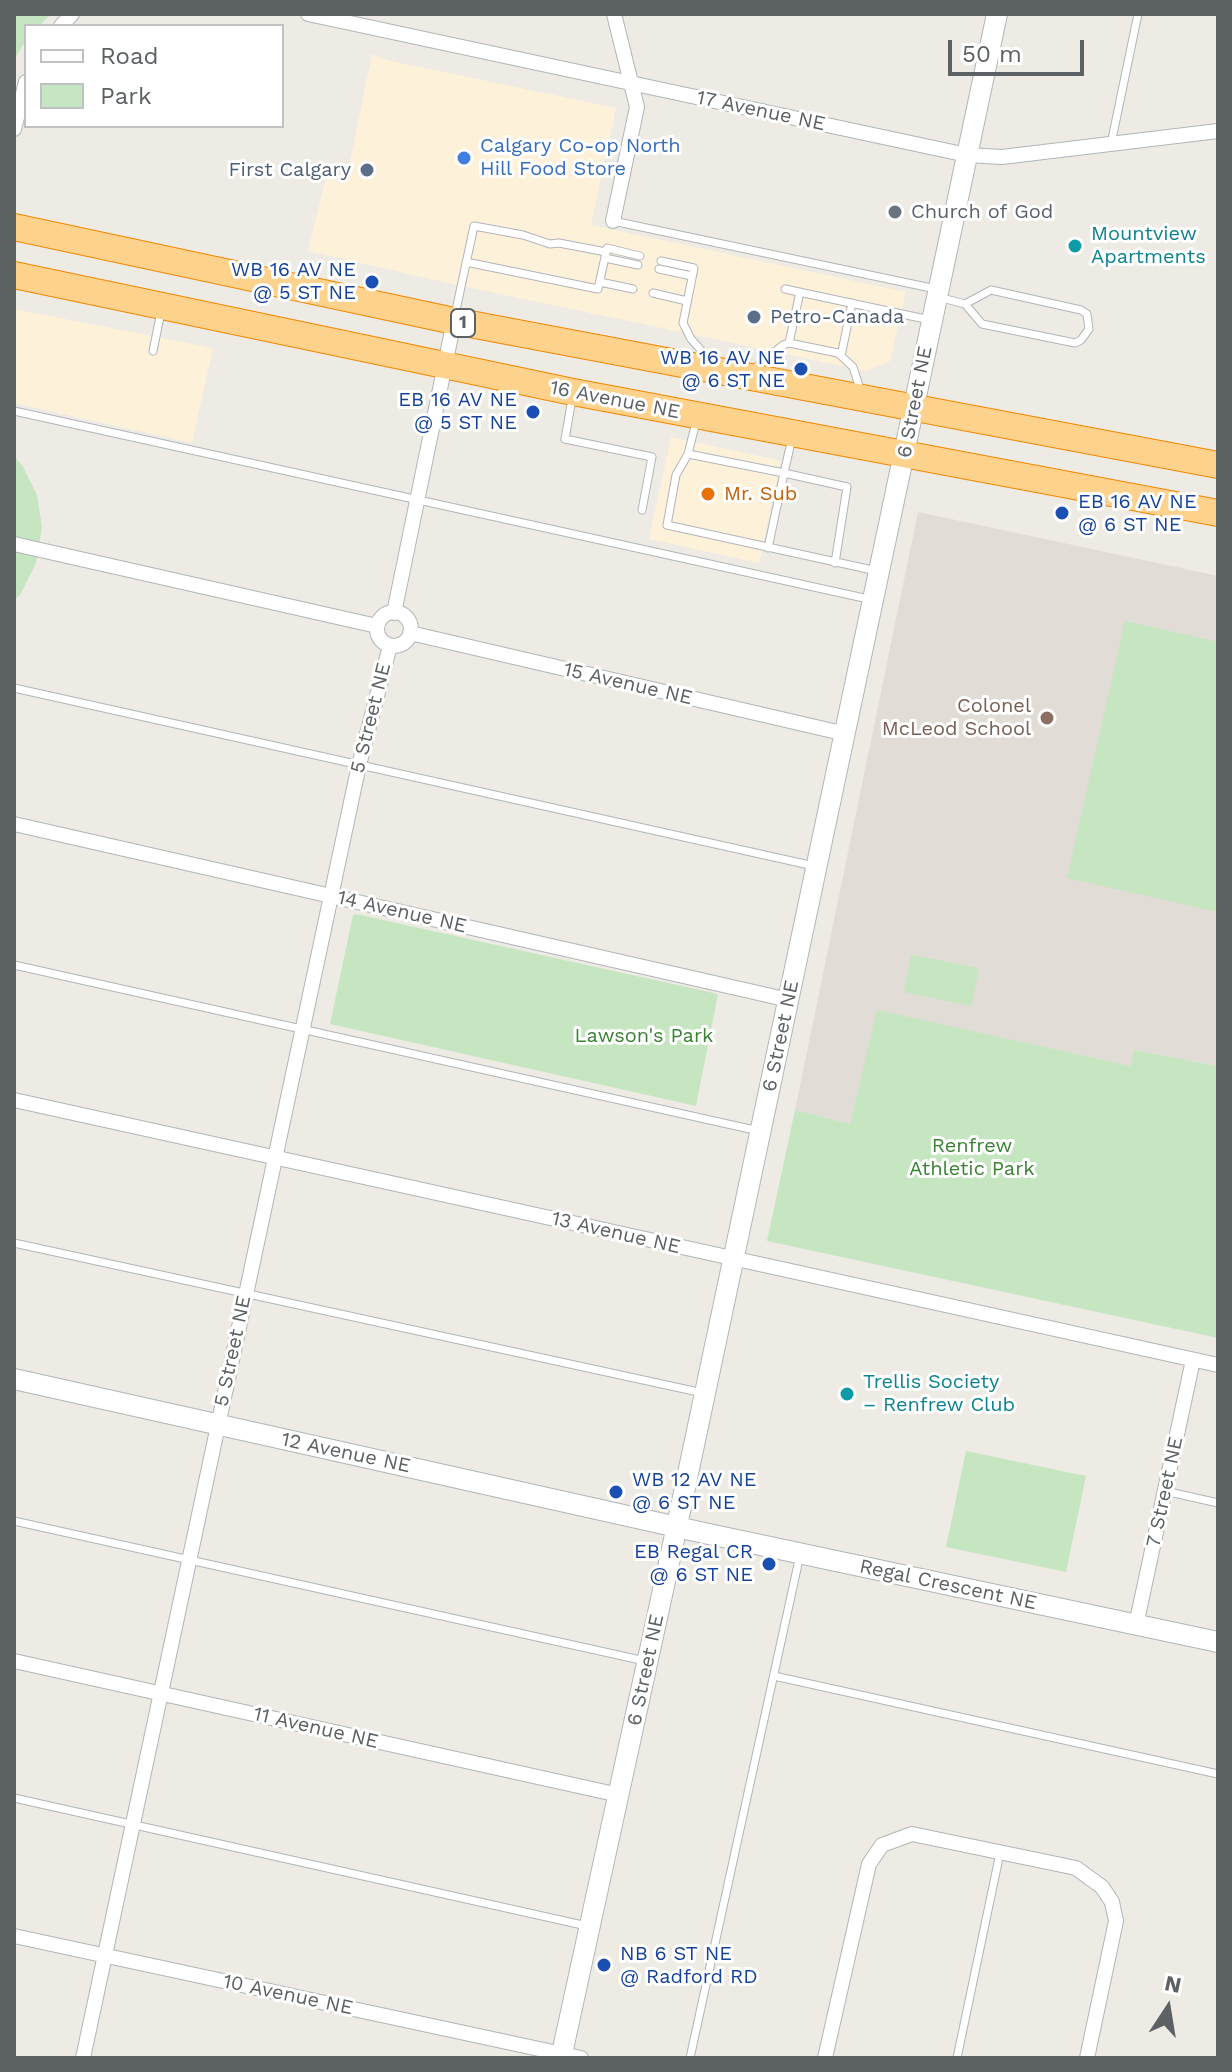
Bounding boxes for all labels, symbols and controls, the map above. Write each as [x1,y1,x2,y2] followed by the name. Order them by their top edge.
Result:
[24,24,284,128] legend
[952,24,1088,74] scale bar
[962,40,1022,68] text: 50 m
[100,42,159,70] text: Road
[100,82,152,110] text: Park
[695,86,827,136] street label: 17 Avenue NE
[480,134,681,181] place label: Calgary Co-op North Hill Food Store
[455,149,473,167] marker: Calgary Co-op North Hill Food Store
[228,158,351,182] place label: First Calgary
[358,161,376,179] marker: First Calgary
[911,200,1053,224] place label: Church of God
[886,203,904,221] marker: Church of God
[1091,222,1206,269] place label: Mountview Apartments
[1066,237,1084,255] marker: Mountview Apartments
[231,258,356,305] place label: WB 16 AV NE @ 5 ST NE
[363,273,381,291] marker: WB 16 AV NE @ 5 ST NE
[770,305,904,329] place label: Petro-Canada
[745,308,763,326] marker: Petro-Canada
[451,309,475,337] road number: 1
[892,344,938,460] street label: 6 Street NE
[660,346,785,393] place label: WB 16 AV NE @ 6 ST NE
[792,360,810,378] marker: WB 16 AV NE @ 6 ST NE
[548,376,682,424] street label: 16 Avenue NE
[398,388,517,435] place label: EB 16 AV NE @ 5 ST NE
[524,403,542,421] marker: EB 16 AV NE @ 5 ST NE
[724,482,797,506] place label: Mr. Sub
[699,485,717,503] marker: Mr. Sub
[1078,490,1197,537] place label: EB 16 AV NE @ 6 ST NE
[1053,504,1071,522] marker: EB 16 AV NE @ 6 ST NE
[561,658,695,710] street label: 15 Avenue NE
[346,660,396,776] street label: 5 Street NE
[882,694,1031,741] place label: Colonel McLeod School
[1038,709,1056,727] marker: Colonel McLeod School
[335,885,469,939] street label: 14 Avenue NE
[757,978,805,1094] street label: 6 Street NE
[575,1024,713,1048] park label: Lawson's Park
[909,1134,1035,1181] park label: Renfrew Athletic Park
[549,1207,683,1259] street label: 13 Avenue NE
[210,1293,256,1409] street label: 5 Street NE
[863,1370,1015,1417] place label: Trellis Society – Renfrew Club
[838,1385,856,1403] marker: Trellis Society – Renfrew Club
[279,1428,413,1478] street label: 12 Avenue NE
[1142,1434,1188,1550] street label: 7 Street NE
[632,1468,757,1515] place label: WB 12 AV NE @ 6 ST NE
[607,1483,625,1501] marker: WB 12 AV NE @ 6 ST NE
[634,1540,753,1587] place label: EB Regal CR @ 6 ST NE
[857,1554,1039,1616] street label: Regal Crescent NE
[760,1555,778,1573] marker: EB Regal CR @ 6 ST NE
[622,1612,670,1728] street label: 6 Street NE
[251,1702,381,1754] street label: 11 Avenue NE
[620,1942,758,1989] place label: NB 6 ST NE @ Radford RD
[595,1956,613,1974] marker: NB 6 ST NE @ Radford RD
[1128,1968,1208,2048] north arrow
[221,1970,355,2020] street label: 10 Avenue NE
[1163,1970,1184,1998] text: N

